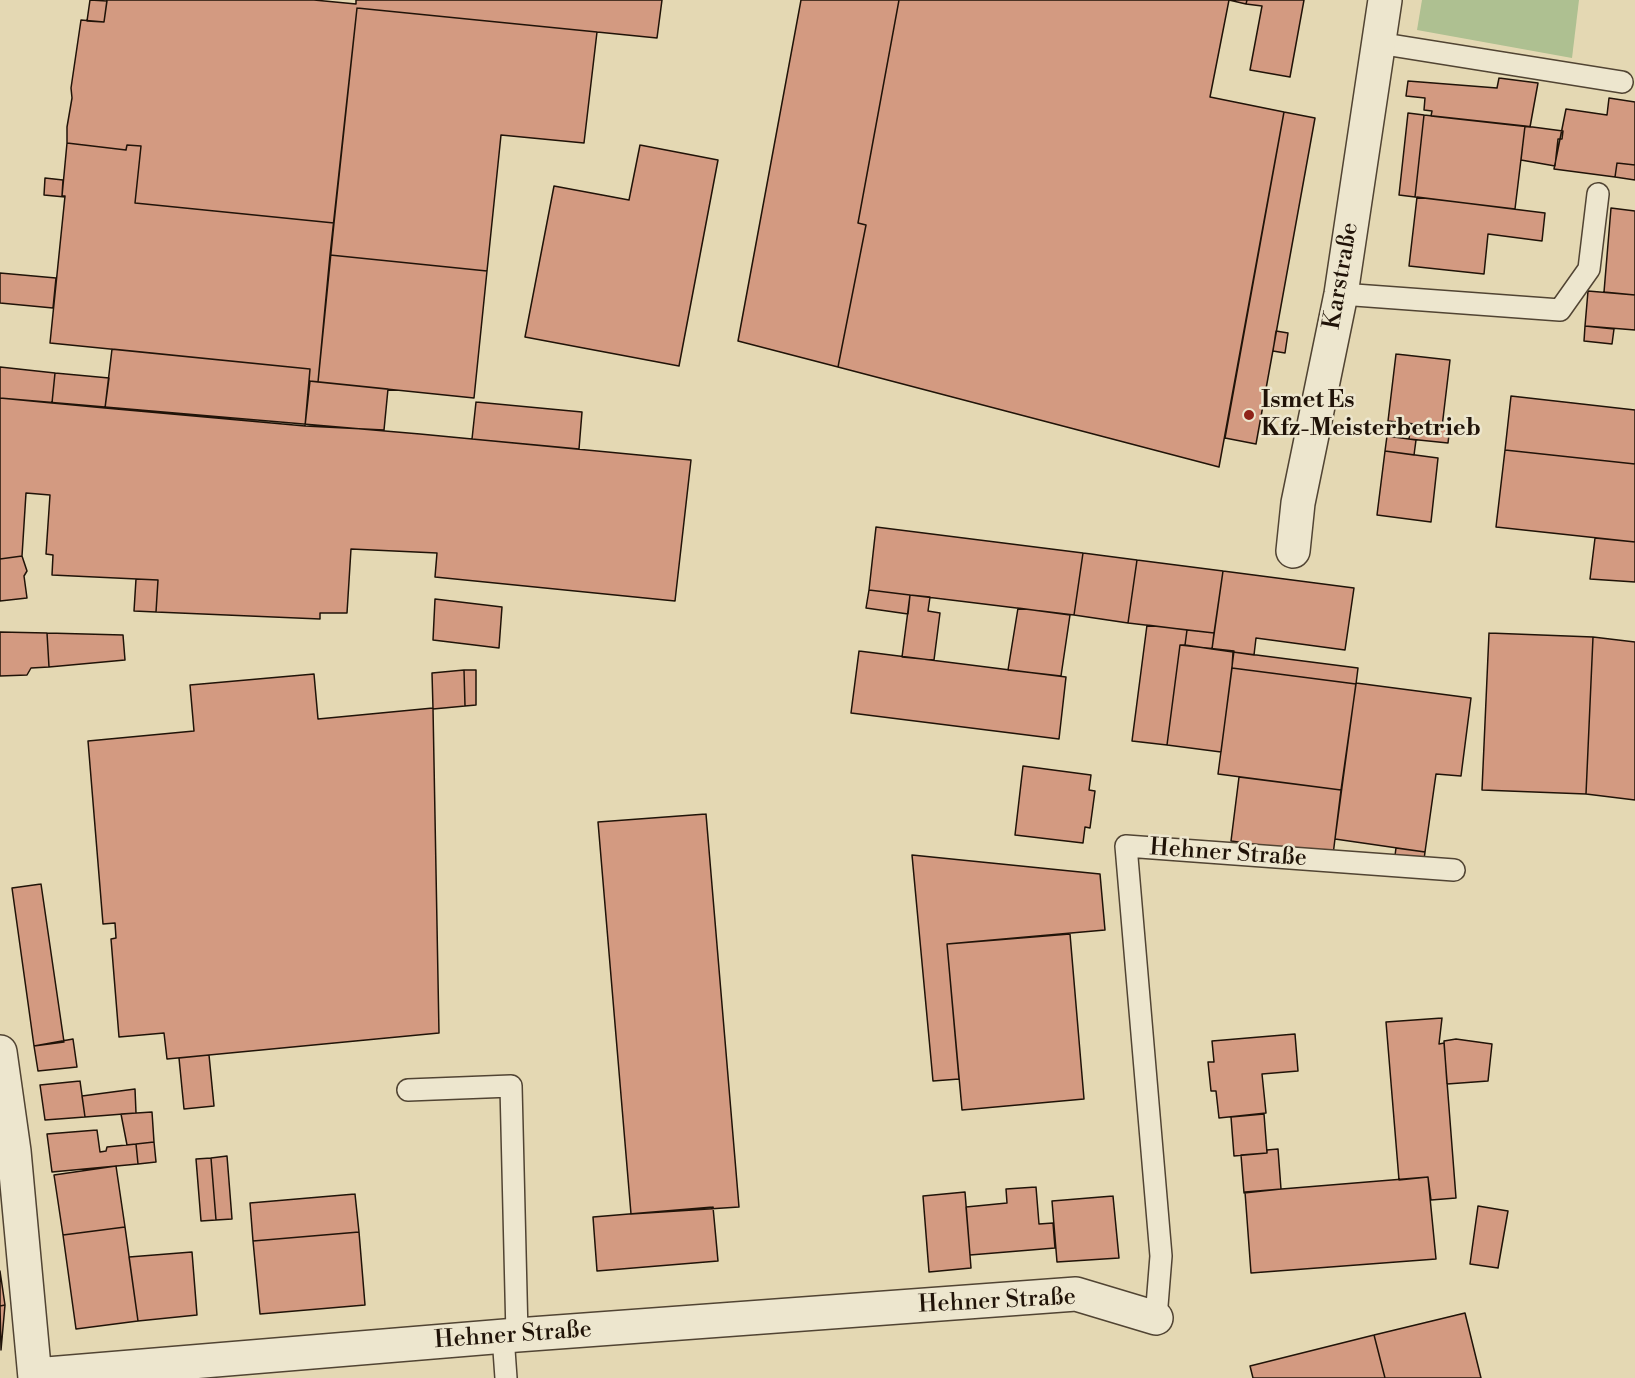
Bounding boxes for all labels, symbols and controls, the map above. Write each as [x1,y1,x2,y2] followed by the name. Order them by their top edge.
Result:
[1318,220,1366,332] street label: Karstraße
[1261,387,1481,443] place label: Ismet Es Kfz-Meisterbetrieb
[1242,408,1256,422] marker: Ismet Es Kfz-Meisterbetrieb
[1148,834,1308,874] street label: Hehner Straße
[918,1283,1076,1321] street label: Hehner Straße
[433,1316,593,1356] street label: Hehner Straße

